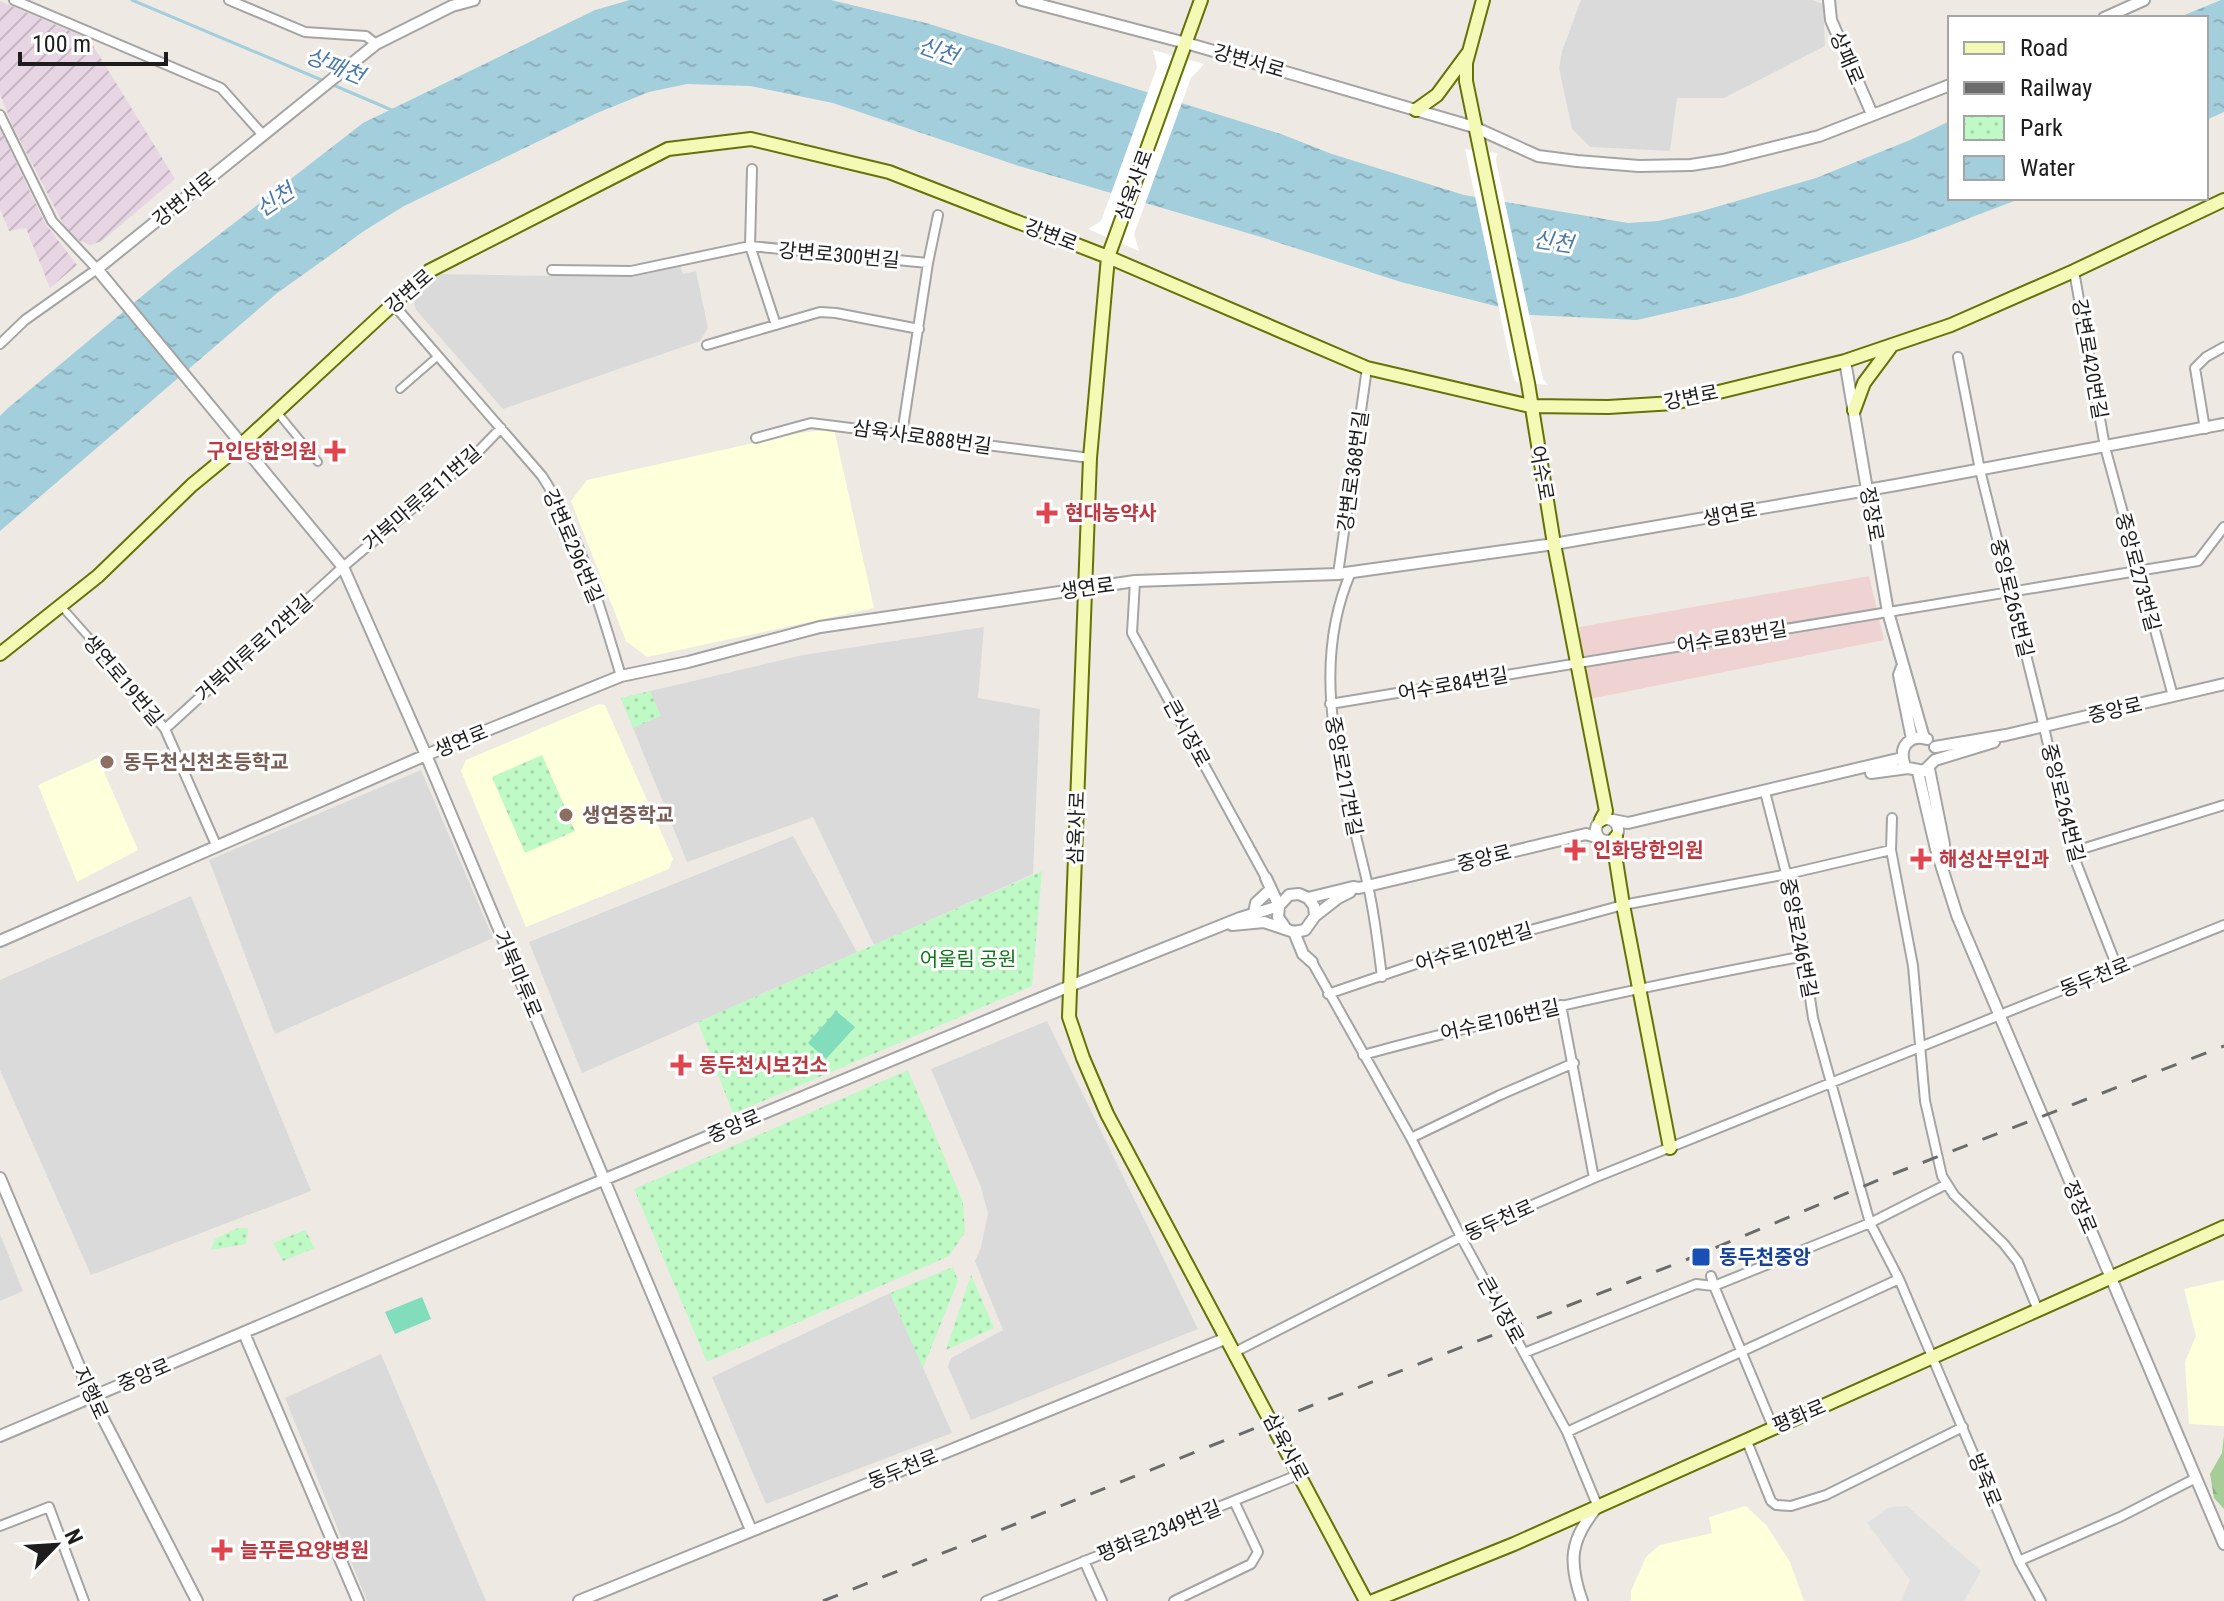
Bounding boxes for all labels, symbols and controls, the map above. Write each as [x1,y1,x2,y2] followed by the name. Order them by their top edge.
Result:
[20,16,166,66] scale bar
[1948,16,2208,200] legend
[1825,28,1869,88] street label: 상패로
[32,30,91,58] text: 100 m
[915,33,964,70] water label: 신천
[2020,34,2068,62] text: Road
[1210,39,1288,83] street label: 강변서로
[302,43,370,90] water label: 상패천
[2020,74,2092,102] text: Railway
[2020,114,2063,142] text: Park
[1110,146,1158,224] street label: 삼육사로
[2020,154,2075,182] text: Water
[148,167,220,231] street label: 강변서로
[251,177,301,222] water label: 신천
[1021,214,1081,256] street label: 강변로
[1531,227,1578,258] water label: 신천
[777,238,901,272] street label: 강변로300번길
[380,264,438,318] street label: 강변로
[2068,297,2112,421] street label: 강변로420번길
[1662,380,1720,414] street label: 강변로
[1333,409,1373,533] street label: 강변로368번길
[851,415,993,459] street label: 삼육사로888번길
[207,439,317,463] place label: 구인당한의원
[324,440,346,462] marker: 구인당한의원
[358,440,486,556] street label: 거북마루로11번길
[1525,444,1559,502] street label: 어수로
[538,485,608,607] street label: 강변로296번길
[1855,485,1889,543] street label: 정장로
[1701,497,1759,531] street label: 생연로
[1065,501,1157,525] place label: 현대농약사
[1036,502,1058,524] marker: 현대농약사
[2111,510,2165,634] street label: 중앙로273번길
[1986,536,2038,660] street label: 중앙로265번길
[1058,572,1116,604] street label: 생연로
[191,589,317,707] street label: 거북마루로12번길
[1675,616,1789,658] street label: 어수로83번길
[78,629,168,731] street label: 생연로19번길
[1396,662,1510,706] street label: 어수로84번길
[2085,692,2145,728] street label: 중앙로
[1159,695,1215,771] street label: 큰시장로
[1321,714,1367,838] street label: 중앙로217번길
[431,720,491,762] street label: 생연로
[2037,741,2089,865] street label: 중앙로264번길
[123,750,289,774] place label: 동두천신천초등학교
[98,753,116,771] marker: 동두천신천초등학교
[1063,791,1089,865] street label: 삼육사로
[582,803,674,827] place label: 생연중학교
[557,806,575,824] marker: 생연중학교
[1593,838,1703,862] place label: 인화당한의원
[1564,839,1586,861] marker: 인화당한의원
[1454,840,1514,876] street label: 중앙로
[1939,847,2049,871] place label: 해성산부인과
[1910,848,1932,870] marker: 해성산부인과
[1776,876,1822,1000] street label: 중앙로246번길
[1412,918,1536,976] street label: 어수로102번길
[489,927,547,1021] street label: 거북마루로
[920,947,1016,971] park label: 어울림 공원
[2056,952,2134,1002] street label: 동두천로
[1438,995,1562,1045] street label: 어수로106번길
[699,1053,828,1077] place label: 동두천시보건소
[670,1054,692,1076] marker: 동두천시보건소
[704,1104,764,1148] street label: 중앙로
[2058,1177,2102,1237] street label: 정장로
[1460,1194,1538,1246] street label: 동두천로
[1719,1245,1811,1269] place label: 동두천중앙
[1690,1246,1712,1268] marker: 동두천중앙
[1473,1272,1529,1348] street label: 큰시장로
[114,1353,174,1397] street label: 중앙로
[68,1363,114,1423] street label: 지행로
[1769,1394,1829,1438] street label: 평화로
[1258,1409,1314,1485] street label: 삼육사로
[864,1444,942,1494] street label: 동두천로
[1964,1450,2006,1510] street label: 방죽로
[1094,1495,1224,1567] street label: 평화로2349번길
[16,1505,96,1585] north arrow
[59,1525,88,1548] text: N
[240,1538,369,1562] place label: 늘푸른요양병원
[211,1539,233,1561] marker: 늘푸른요양병원

